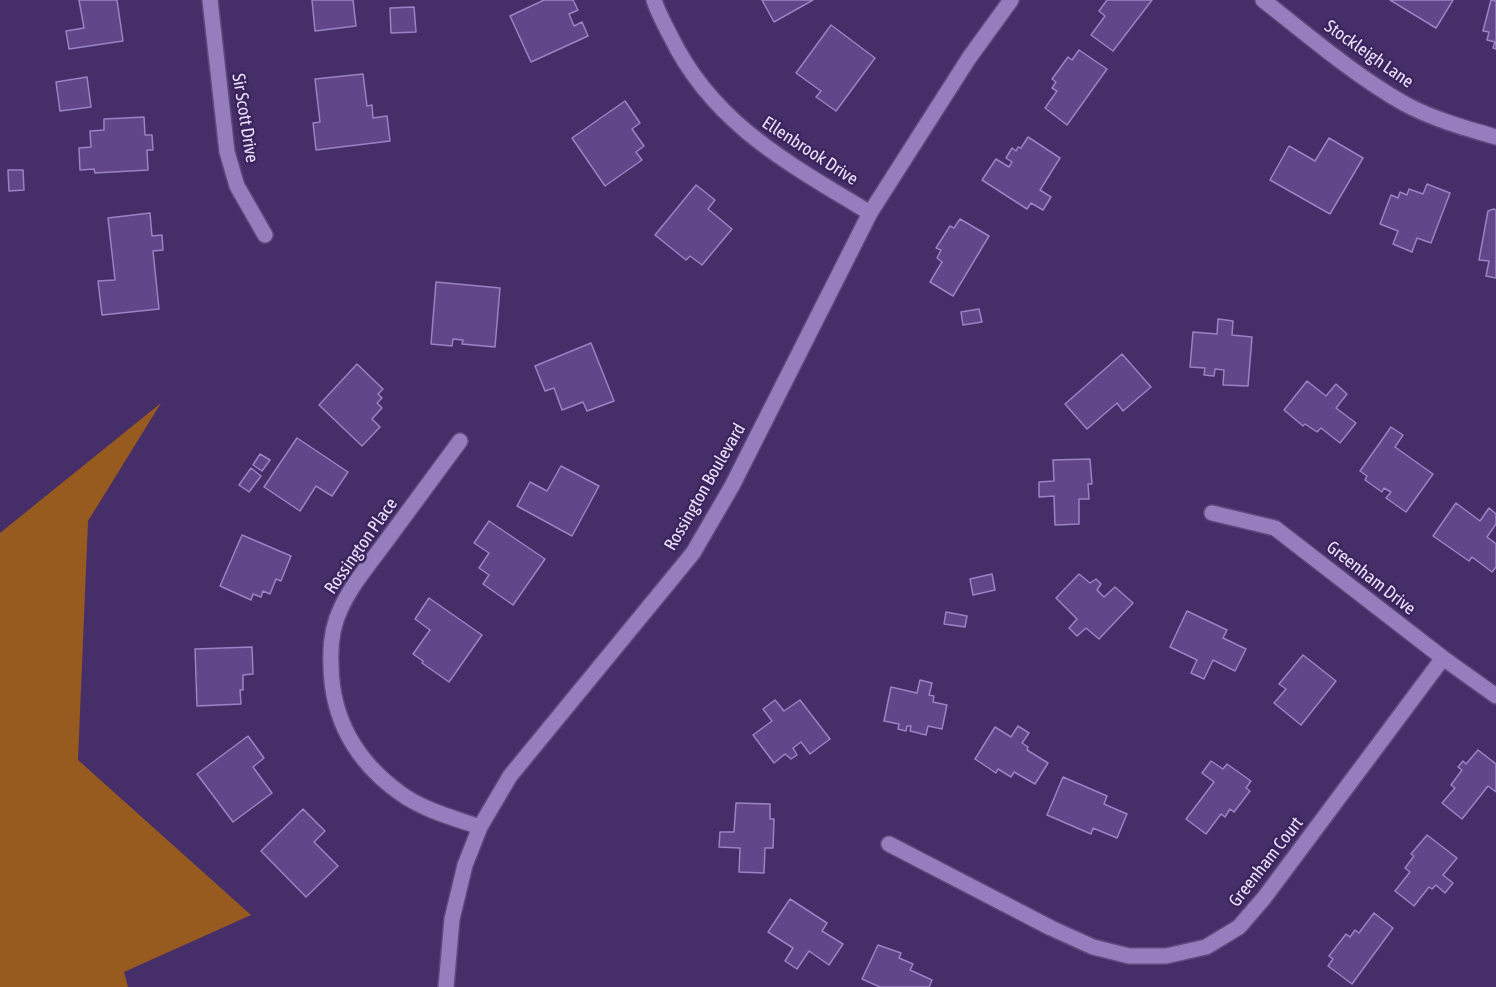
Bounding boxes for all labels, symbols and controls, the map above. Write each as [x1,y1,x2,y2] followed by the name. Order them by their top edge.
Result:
[1320,15,1418,93] street label: Stockleigh Lane
[227,72,263,164] street label: Sir Scott Drive
[758,112,862,190] street label: Ellenbrook Drive
[660,420,750,554] street label: Rossington Boulevard
[320,494,402,598] street label: Rossington Place
[1322,536,1420,620] street label: Greenham Drive
[1224,813,1308,911] street label: Greenham Court

